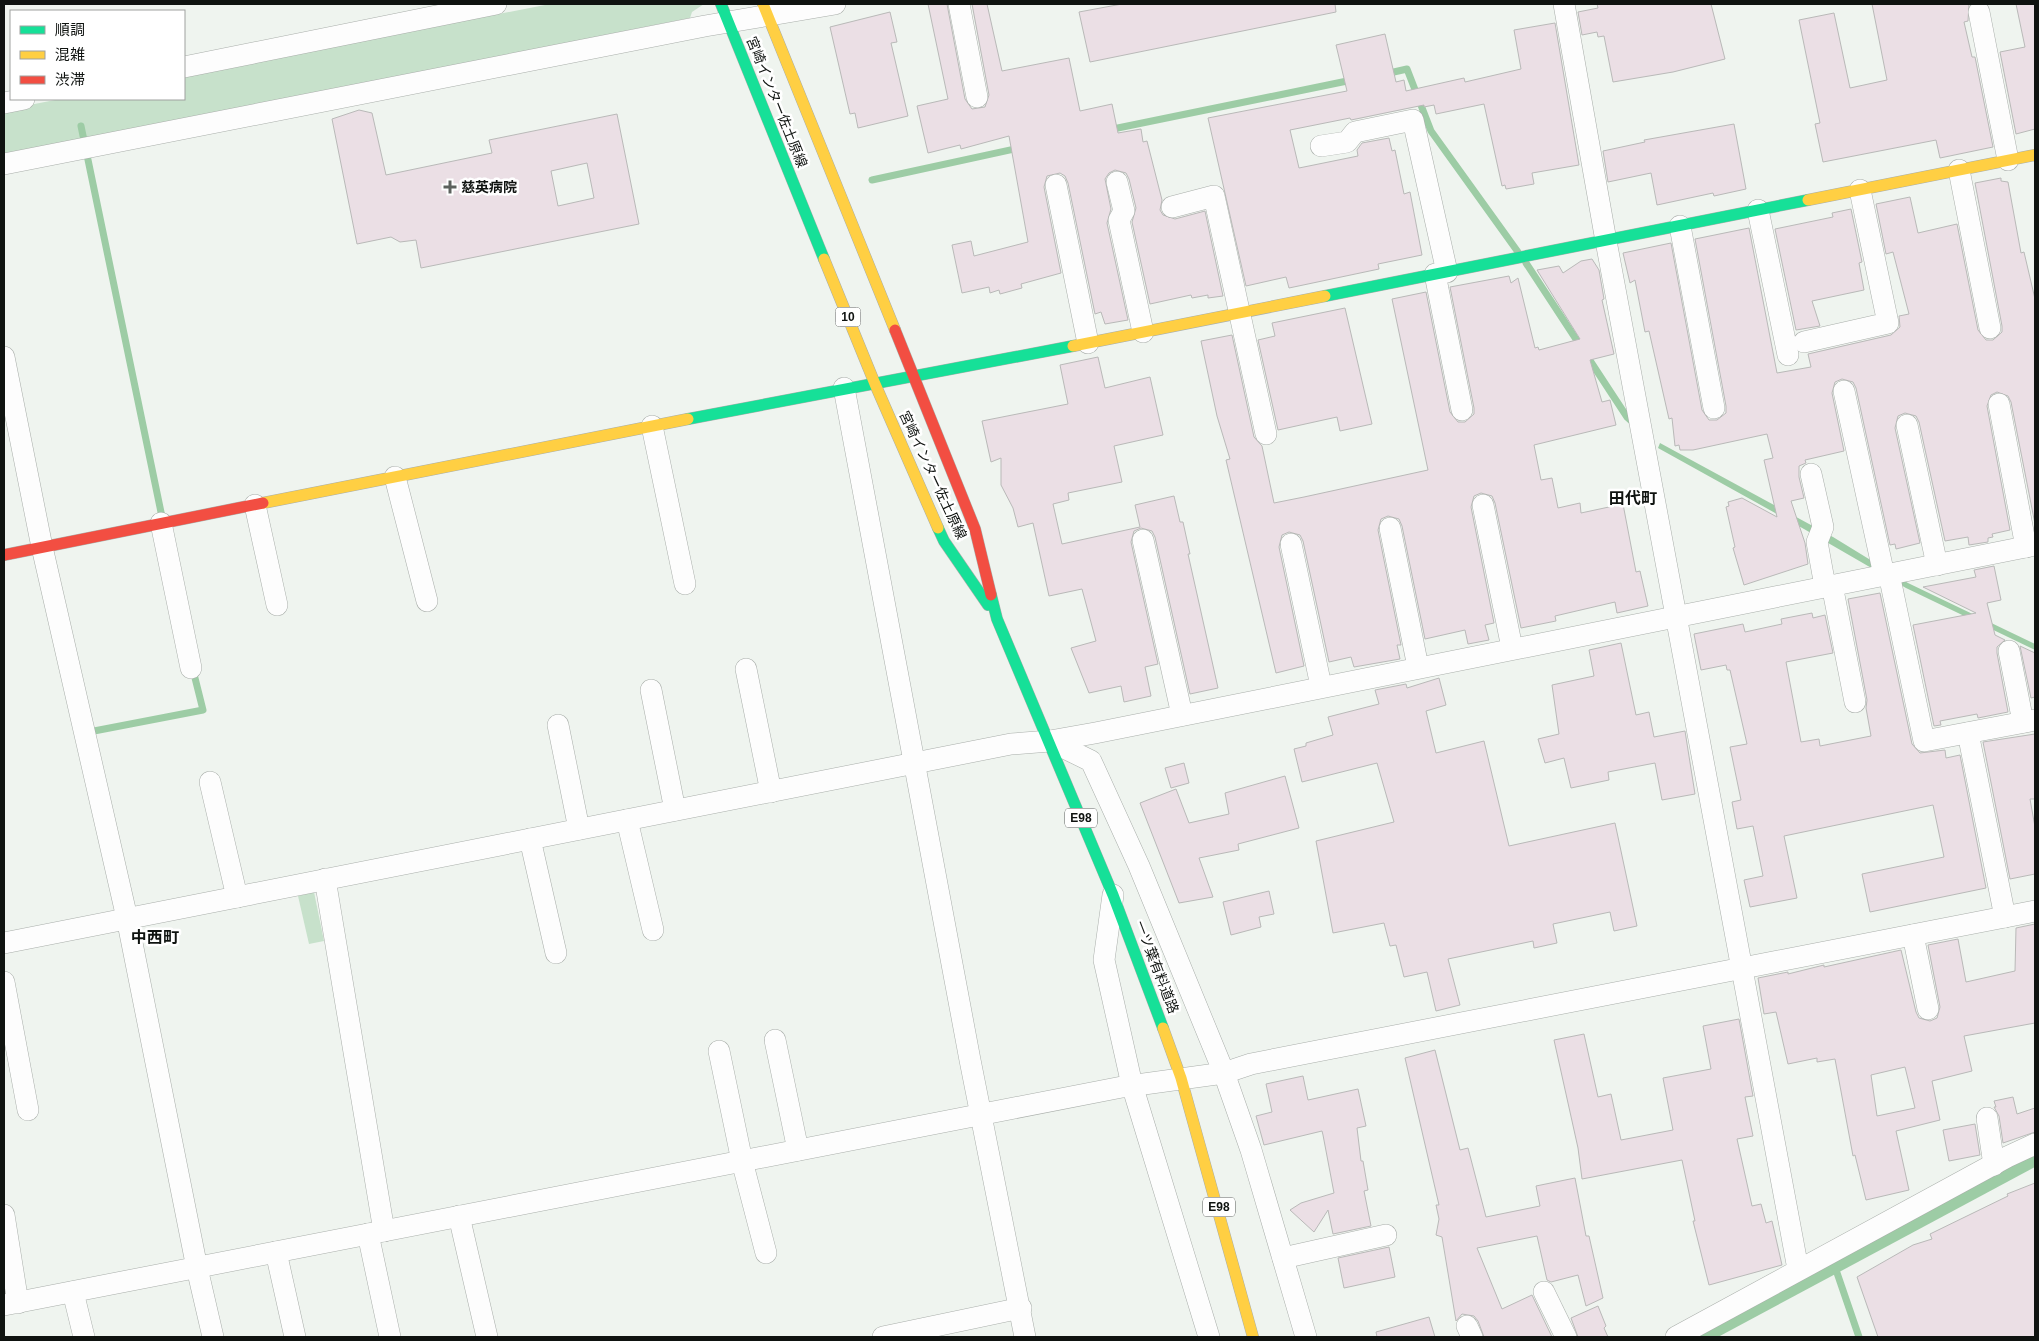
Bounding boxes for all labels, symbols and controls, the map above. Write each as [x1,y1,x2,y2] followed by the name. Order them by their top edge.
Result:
[10,10,185,100] legend
[55,21,85,38] text: 順調
[743,34,811,170] street label: 宮崎インター佐土原線
[55,46,85,63] text: 混雑
[55,71,85,88] text: 渋滞
[461,179,517,195] place label: 慈英病院
[443,180,457,194] marker: 慈英病院
[836,308,860,326] road number: 10
[896,408,970,542] street label: 宮崎インター佐土原線
[1609,489,1657,507] district label: 田代町
[1065,808,1097,828] road number: E98
[1132,918,1182,1016] street label: 一ツ葉有料道路
[131,929,179,946] district label: 中西町
[1203,1198,1235,1216] road number: E98

